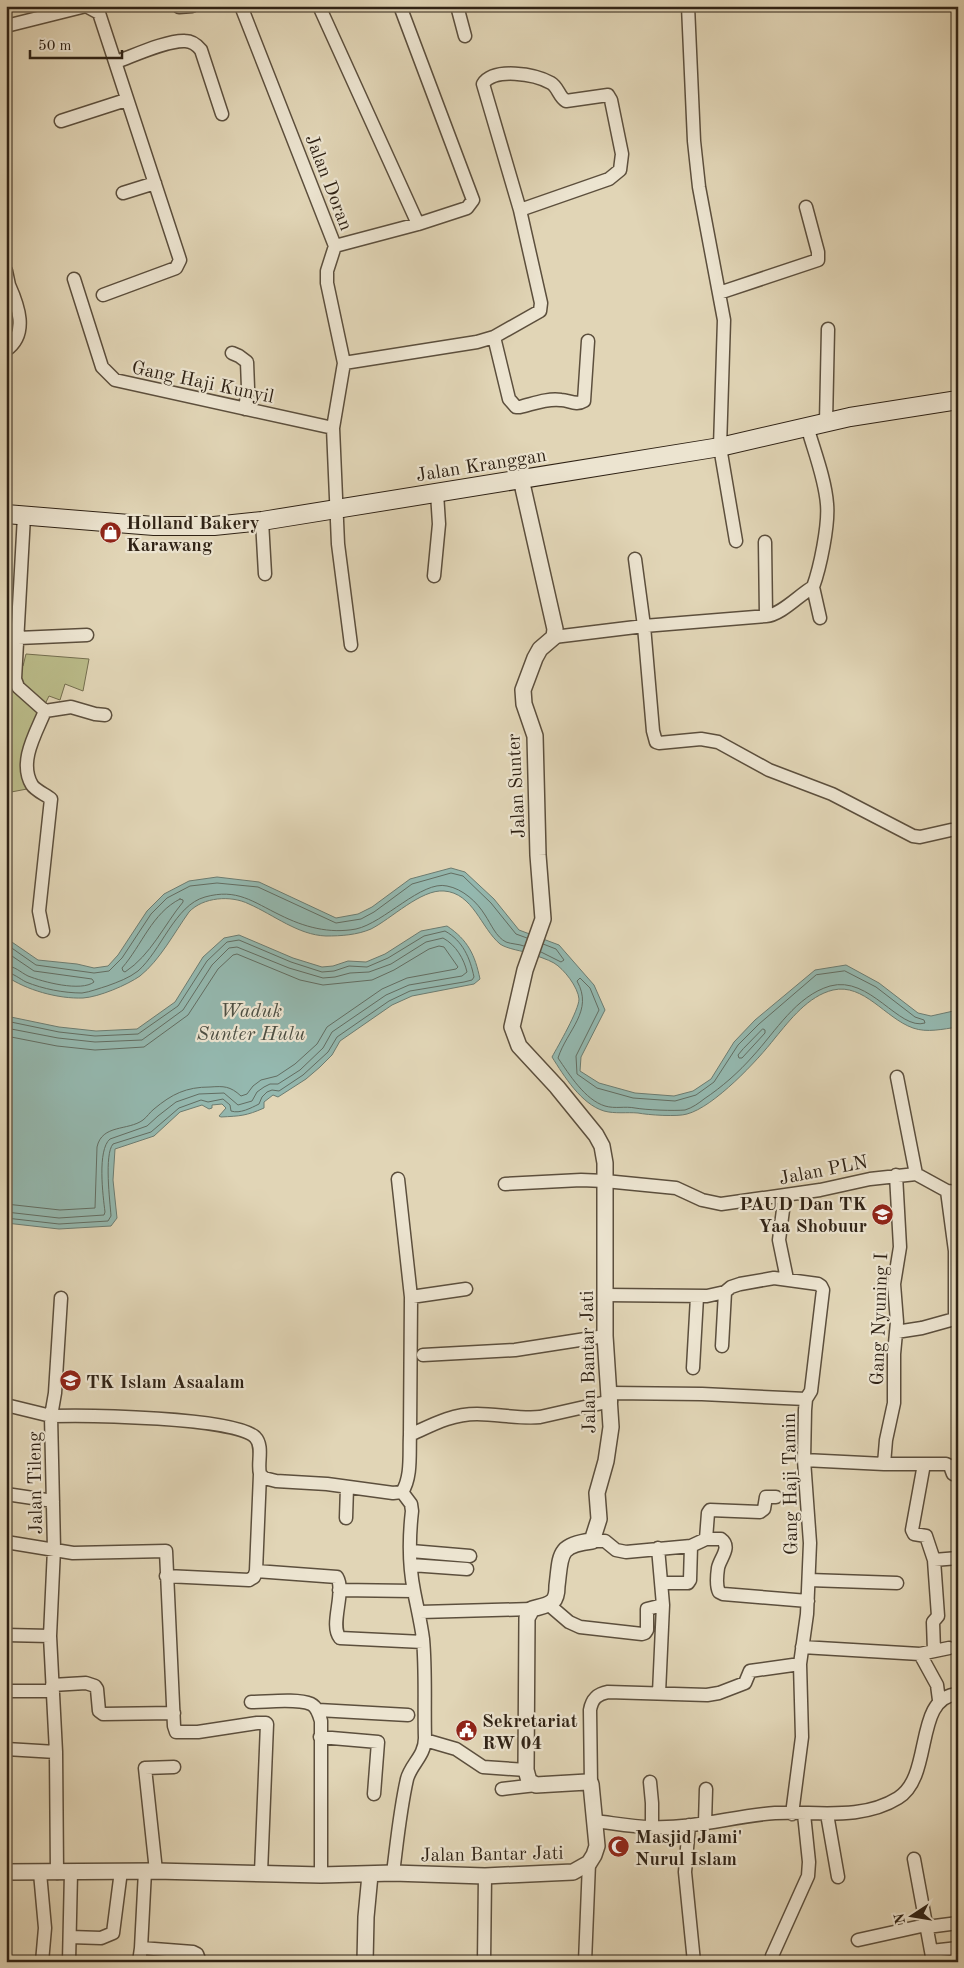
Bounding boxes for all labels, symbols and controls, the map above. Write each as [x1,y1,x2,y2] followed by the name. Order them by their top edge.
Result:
[30,28,122,60] scale bar
[38,39,72,54] text: 50 m
[301,132,355,234] street label: Jalan Doran
[130,359,275,408] street label: Gang Haji Kunyil
[415,447,548,486] street label: Jalan Kranggan
[126,515,260,556] place label: Holland Bakery Karawang
[98,521,122,545] shop icon: Holland Bakery Karawang
[505,733,530,839] street label: Jalan Sunter
[197,1002,305,1045] water label: Waduk Sunter Hulu
[777,1153,870,1189] street label: Jalan PLN
[739,1196,867,1237] place label: PAUD Dan TK Yaa Shobuur
[871,1202,895,1226] school or university icon: PAUD Dan TK Yaa Shobuur
[869,1253,892,1386] street label: Gang Nyuning I
[579,1290,600,1434] street label: Jalan Bantar Jati
[58,1369,82,1393] school or university icon: TK Islam Asaalam
[86,1374,245,1393] place label: TK Islam Asaalam
[781,1413,802,1555] street label: Gang Haji Tamin
[26,1431,47,1535] street label: Jalan Tileng
[482,1713,578,1754] place label: Sekretariat RW 04
[454,1719,478,1743] public building icon: Sekretariat RW 04
[635,1829,742,1870] place label: Masjid Jami' Nurul Islam
[607,1835,631,1859] mosque icon: Masjid Jami' Nurul Islam
[420,1845,564,1866] street label: Jalan Bantar Jati
[886,1890,936,1940] north arrow
[892,1912,908,1925] text: N

